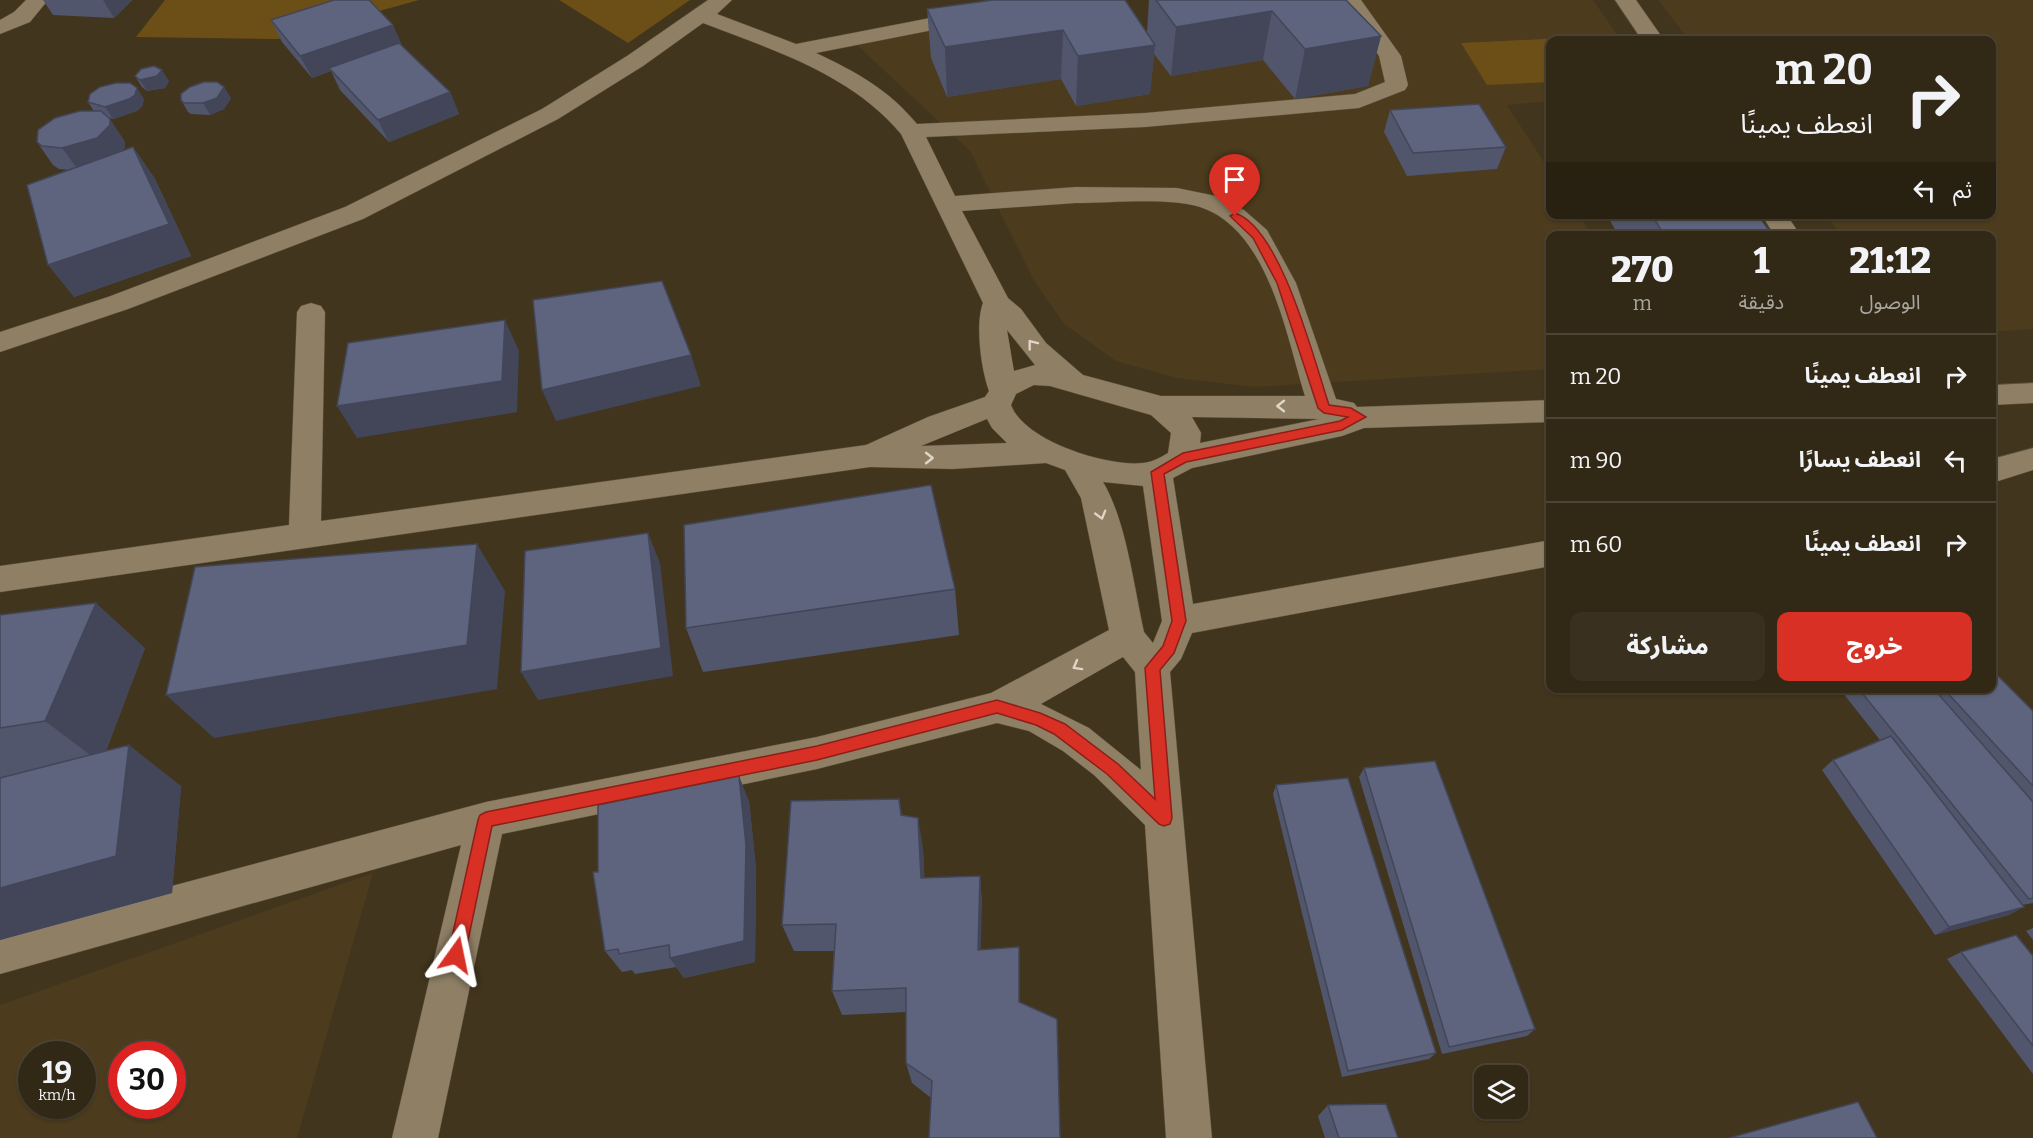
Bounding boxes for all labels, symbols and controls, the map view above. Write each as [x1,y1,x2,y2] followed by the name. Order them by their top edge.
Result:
[1775,45,1873,95] text: 20 m
[1894,60,1972,138] icon: right
[1740,108,1873,140] text: انعطف يمينًا
[1209,154,1260,216] pin
[1218,163,1251,196] icon: arrive
[1908,174,1941,207] icon: left
[1953,177,1972,204] text: ثم
[1753,239,1769,283] text: 1
[1849,239,1931,283] text: 21:12
[1611,248,1674,292] text: 270
[1739,290,1784,314] text: دقيقة
[1860,290,1920,314] text: الوصول
[1633,291,1652,315] text: m
[1029,340,1040,351] one-way arrow
[1939,360,1972,393] icon: right
[1805,362,1921,389] text: انعطف يمينًا
[1570,363,1621,390] text: 20 m
[1277,400,1286,412] one-way arrow
[1939,444,1972,477] icon: left
[1799,446,1921,473] text: انعطف يسارًا
[1570,447,1622,474] text: 90 m
[924,452,933,464] one-way arrow
[1094,509,1106,520] one-way arrow
[1939,528,1972,561] icon: right
[1805,530,1921,557] text: انعطف يمينًا
[1570,531,1622,558] text: 60 m
[1570,612,1765,681] button: مشاركة
[1777,612,1972,681] button: خروج
[1073,659,1083,670] one-way arrow
[424,923,488,987] position arrow
[108,1041,186,1119] speed limit sign: 30
[42,1055,72,1091] text: 19
[1474,1065,1528,1119] map controls
[1474,1065,1528,1119] button: layers
[38,1086,76,1104] text: km/h

